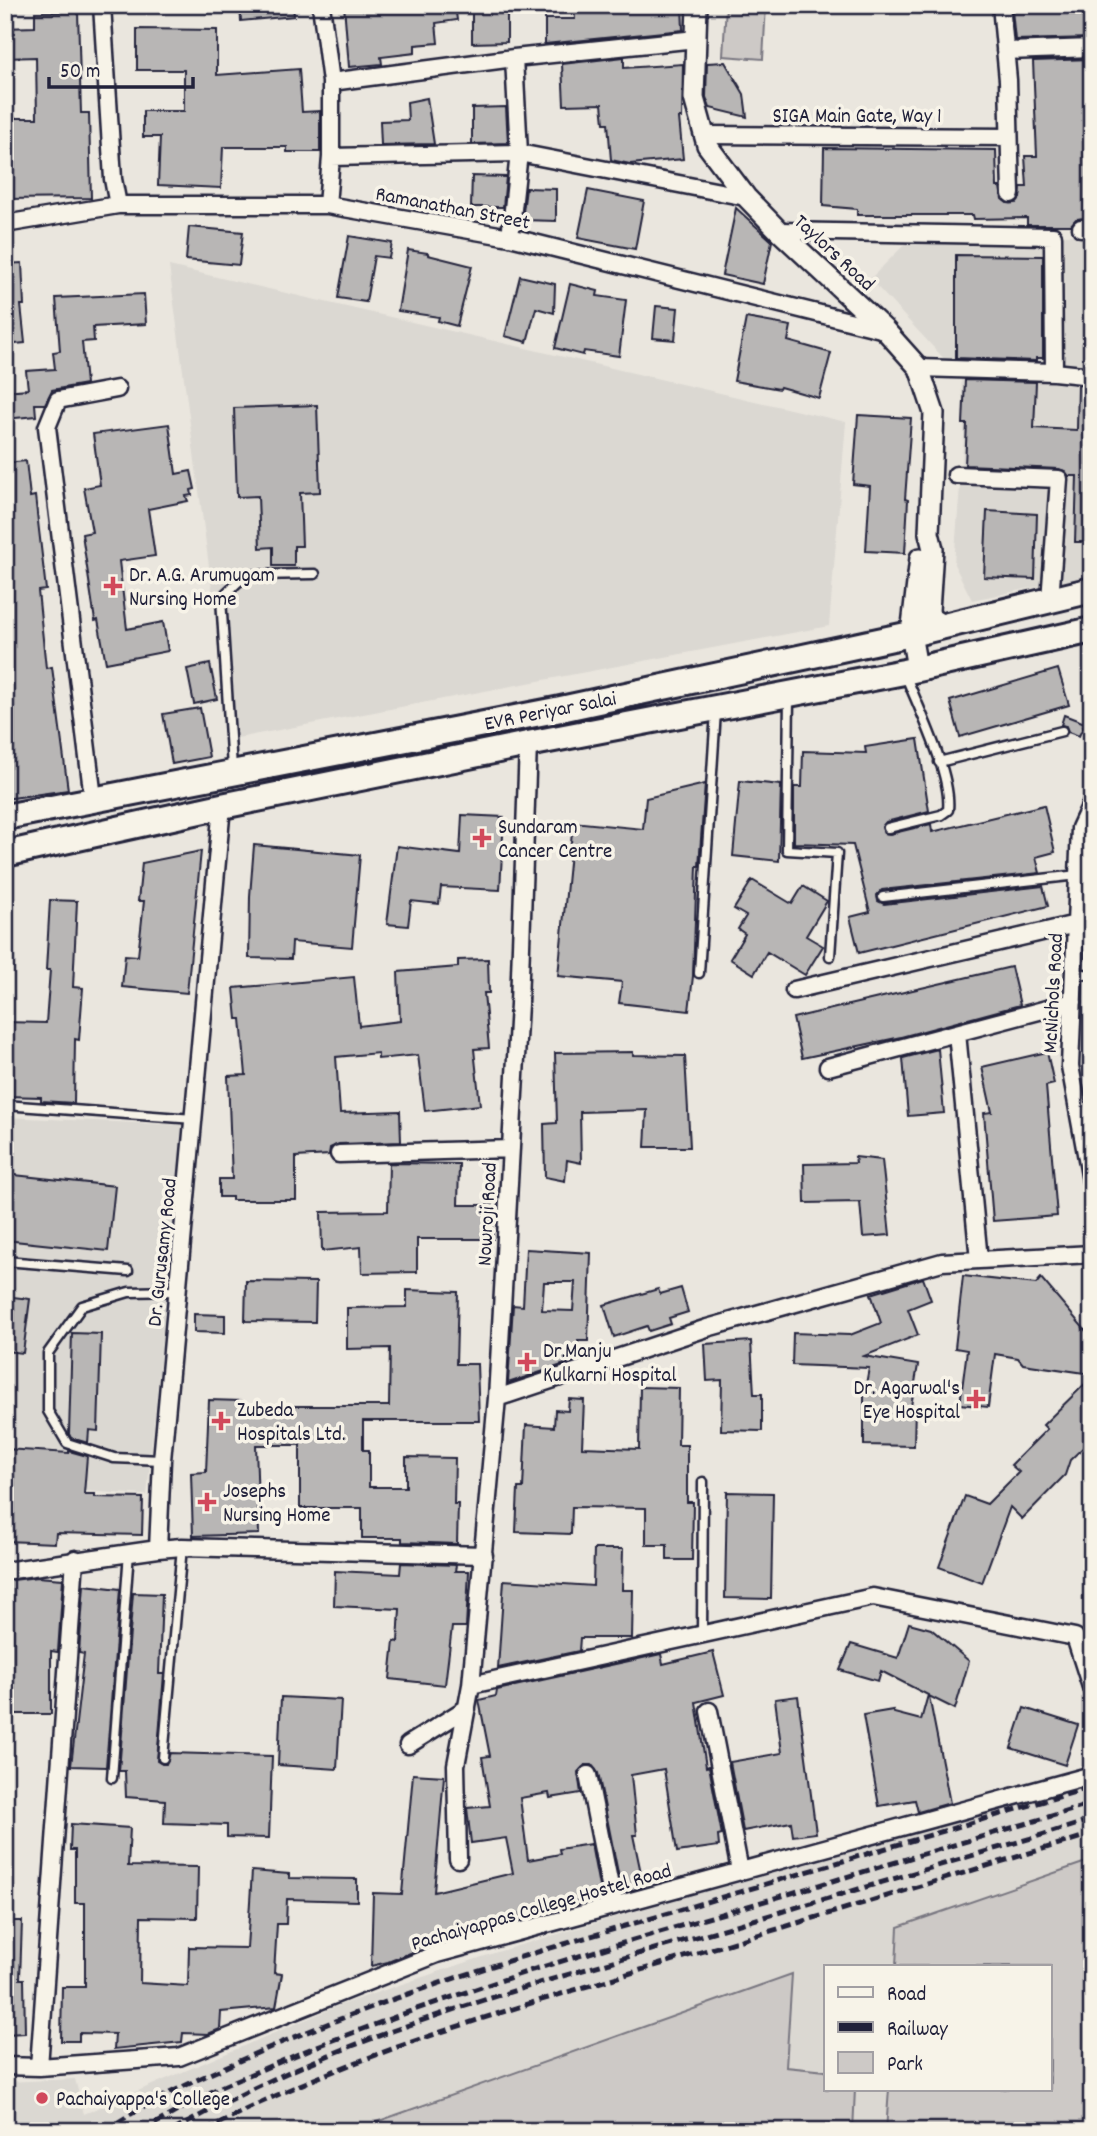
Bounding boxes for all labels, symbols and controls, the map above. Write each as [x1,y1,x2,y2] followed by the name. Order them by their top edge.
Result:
[49,46,192,90] scale bar
[60,58,100,88] text: 50 m
[772,103,942,133] street label: SIGA Main Gate, Way 1
[373,180,532,240] street label: Ramanathan Street
[785,209,880,300] street label: Taylors Road
[129,562,275,616] place label: Dr. A.G. Arumugam Nursing Home
[103,576,123,596] marker: Dr. A.G. Arumugam Nursing Home
[482,685,619,740] street label: EVR Periyar Salai
[498,814,612,868] place label: Sundaram Cancer Centre
[472,828,492,848] marker: Sundaram Cancer Centre
[1037,932,1073,1054] street label: McNichols Road
[471,1162,507,1267] street label: Nowroji Road
[141,1177,187,1328] street label: Dr. Gurusamy Road
[543,1338,676,1392] place label: Dr.Manju Kulkarni Hospital
[517,1352,537,1372] marker: Dr.Manju Kulkarni Hospital
[853,1375,960,1429] place label: Dr. Agarwal's Eye Hospital
[966,1389,986,1409] marker: Dr. Agarwal's Eye Hospital
[237,1397,345,1451] place label: Zubeda Hospitals Ltd.
[211,1411,231,1431] marker: Zubeda Hospitals Ltd.
[223,1478,330,1532] place label: Josephs Nursing Home
[197,1492,217,1512] marker: Josephs Nursing Home
[408,1857,676,1960] street label: Pachaiyappas College Hostel Road
[824,1965,1052,2090] legend
[887,1981,926,2011] text: Road
[887,2016,948,2046] text: Railway
[887,2051,923,2081] text: Park
[56,2086,230,2116] place label: Pachaiyappa's College
[34,2090,50,2106] marker: Pachaiyappa's College

